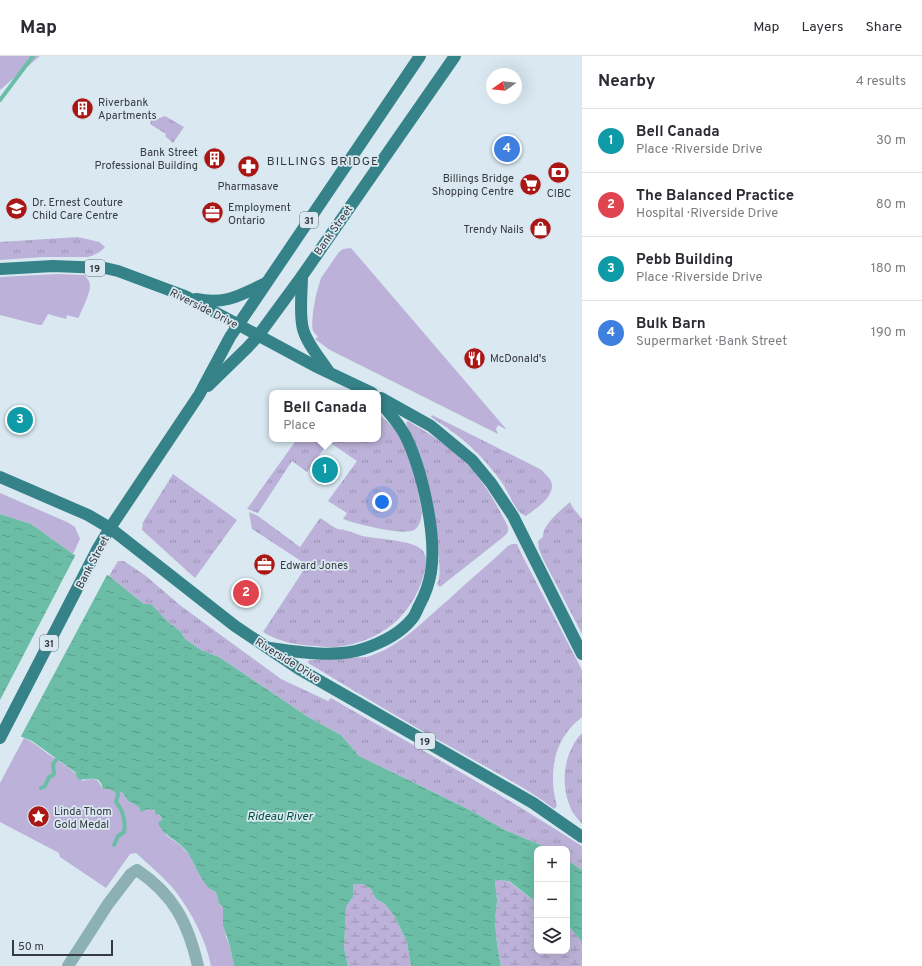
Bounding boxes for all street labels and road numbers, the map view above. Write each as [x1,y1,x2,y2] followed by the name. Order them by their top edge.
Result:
[311,203,356,258] street label: Bank Street
[300,212,318,228] road number: 31
[85,260,105,276] road number: 19
[167,286,240,332] street label: Riverside Drive
[73,534,113,591] street label: Bank Street
[40,635,58,651] road number: 31
[252,635,323,687] street label: Riverside Drive
[415,733,435,749] road number: 19

